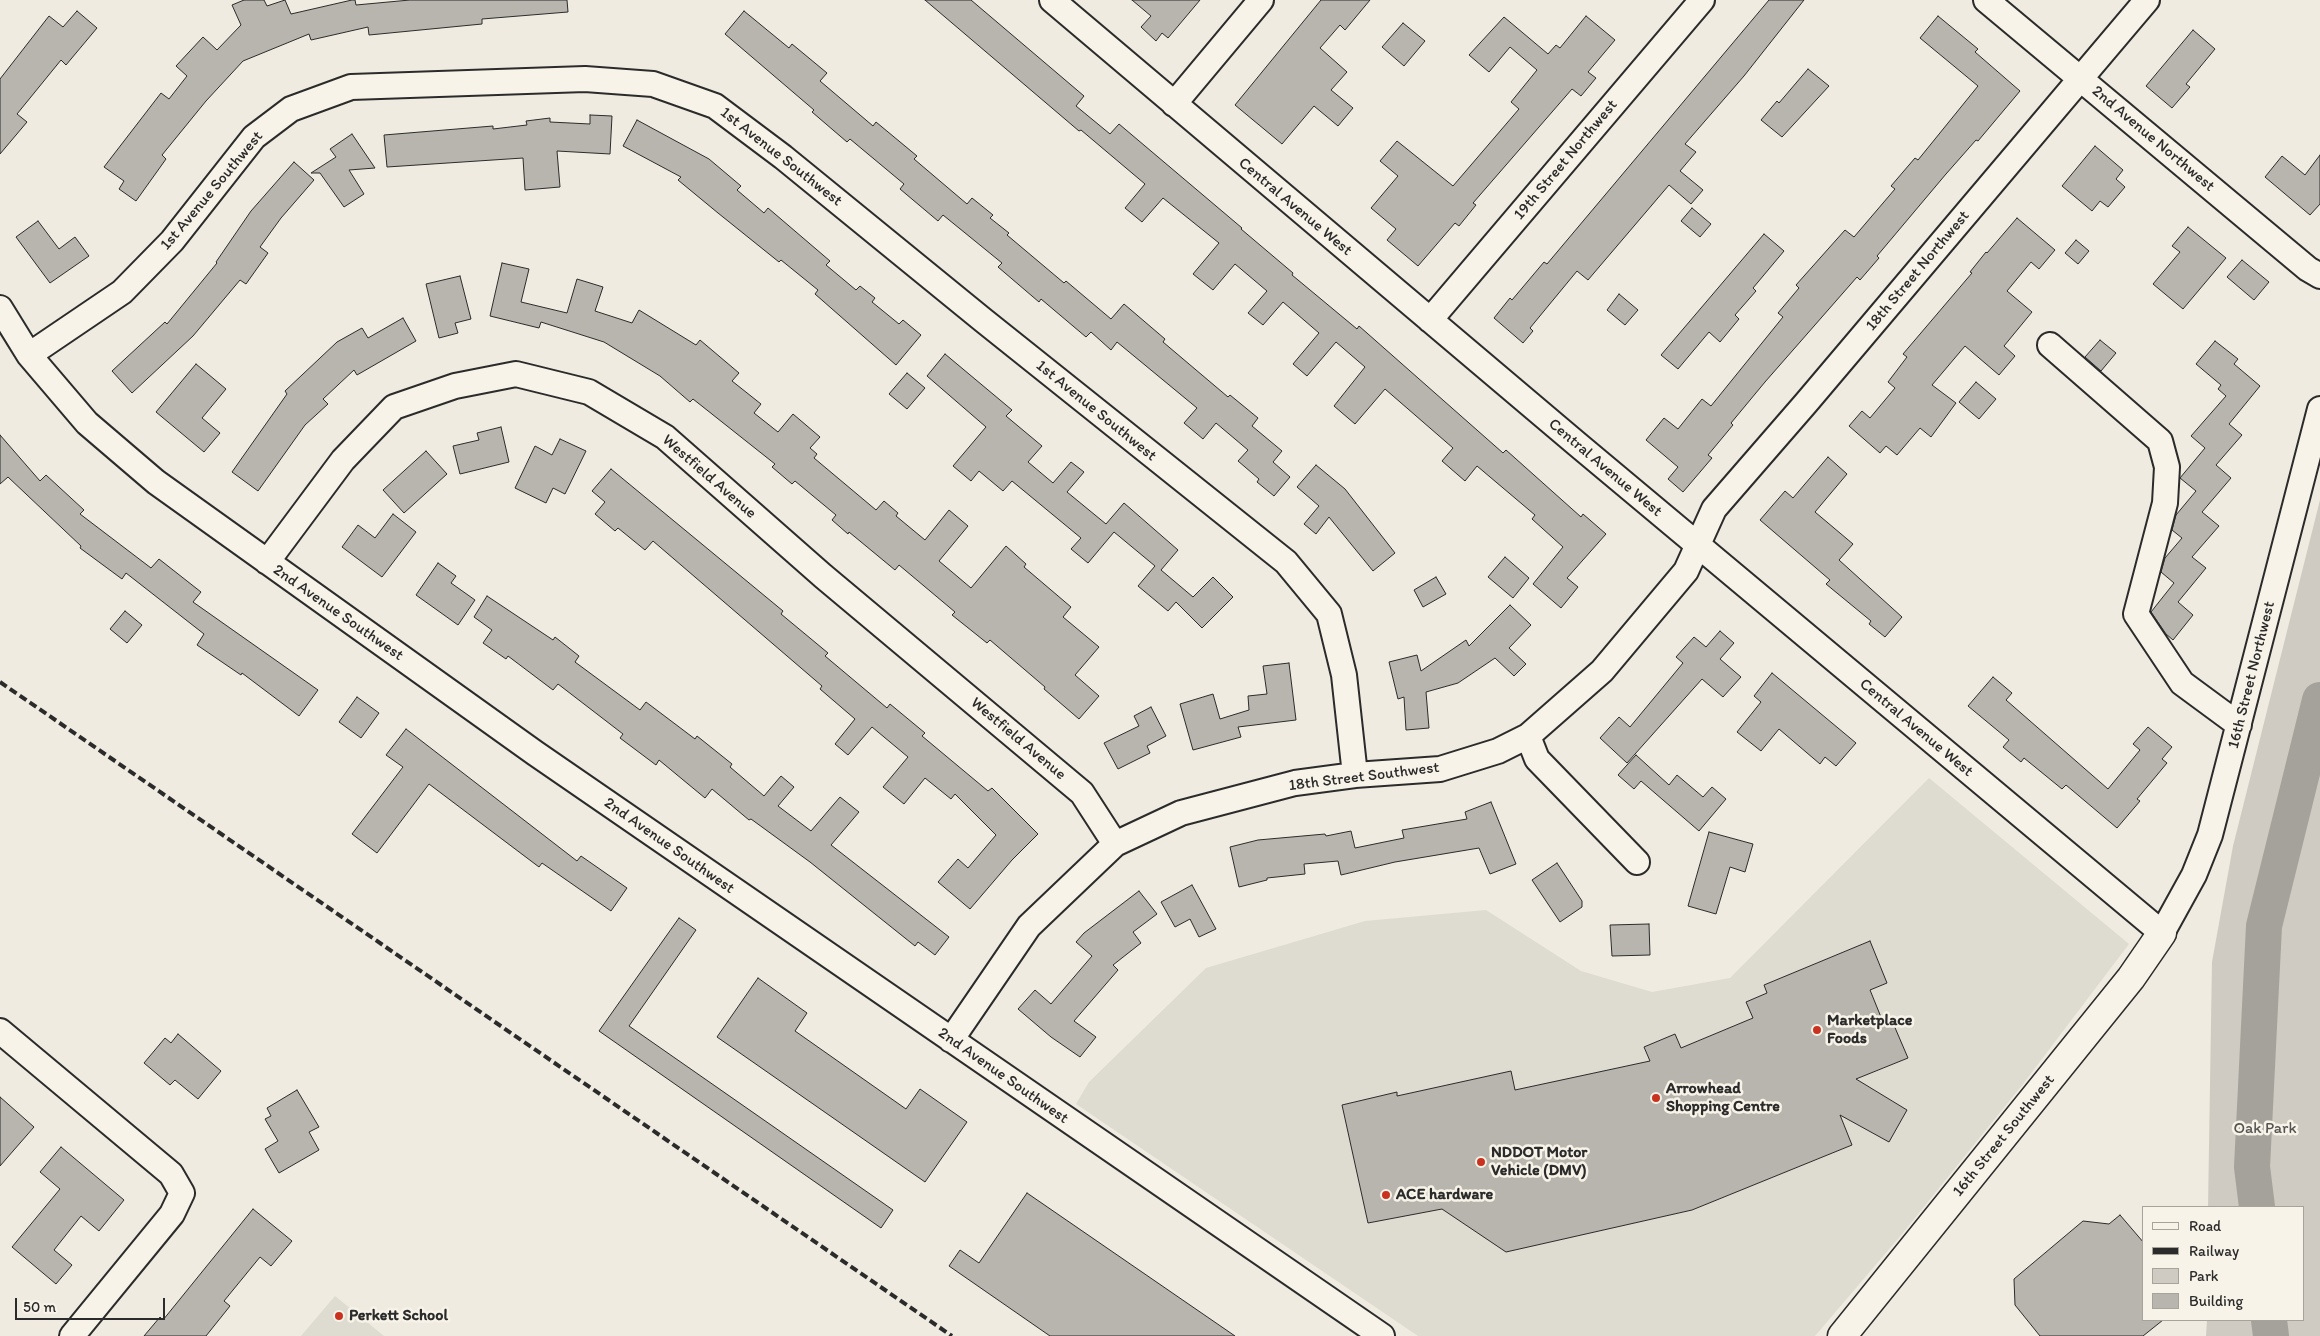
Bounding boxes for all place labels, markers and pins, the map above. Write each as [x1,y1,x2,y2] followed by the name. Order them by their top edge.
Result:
[1827,1011,1912,1049] place label: Marketplace Foods
[1811,1024,1823,1036] marker: Marketplace Foods
[1666,1079,1780,1117] place label: Arrowhead Shopping Centre
[1650,1092,1662,1104] marker: Arrowhead Shopping Centre
[1491,1143,1587,1181] place label: NDDOT Motor Vehicle (DMV)
[1475,1156,1487,1168] marker: NDDOT Motor Vehicle (DMV)
[1396,1185,1493,1205] place label: ACE hardware
[1380,1189,1392,1201] marker: ACE hardware
[349,1306,448,1326] place label: Perkett School
[333,1310,345,1322] marker: Perkett School

